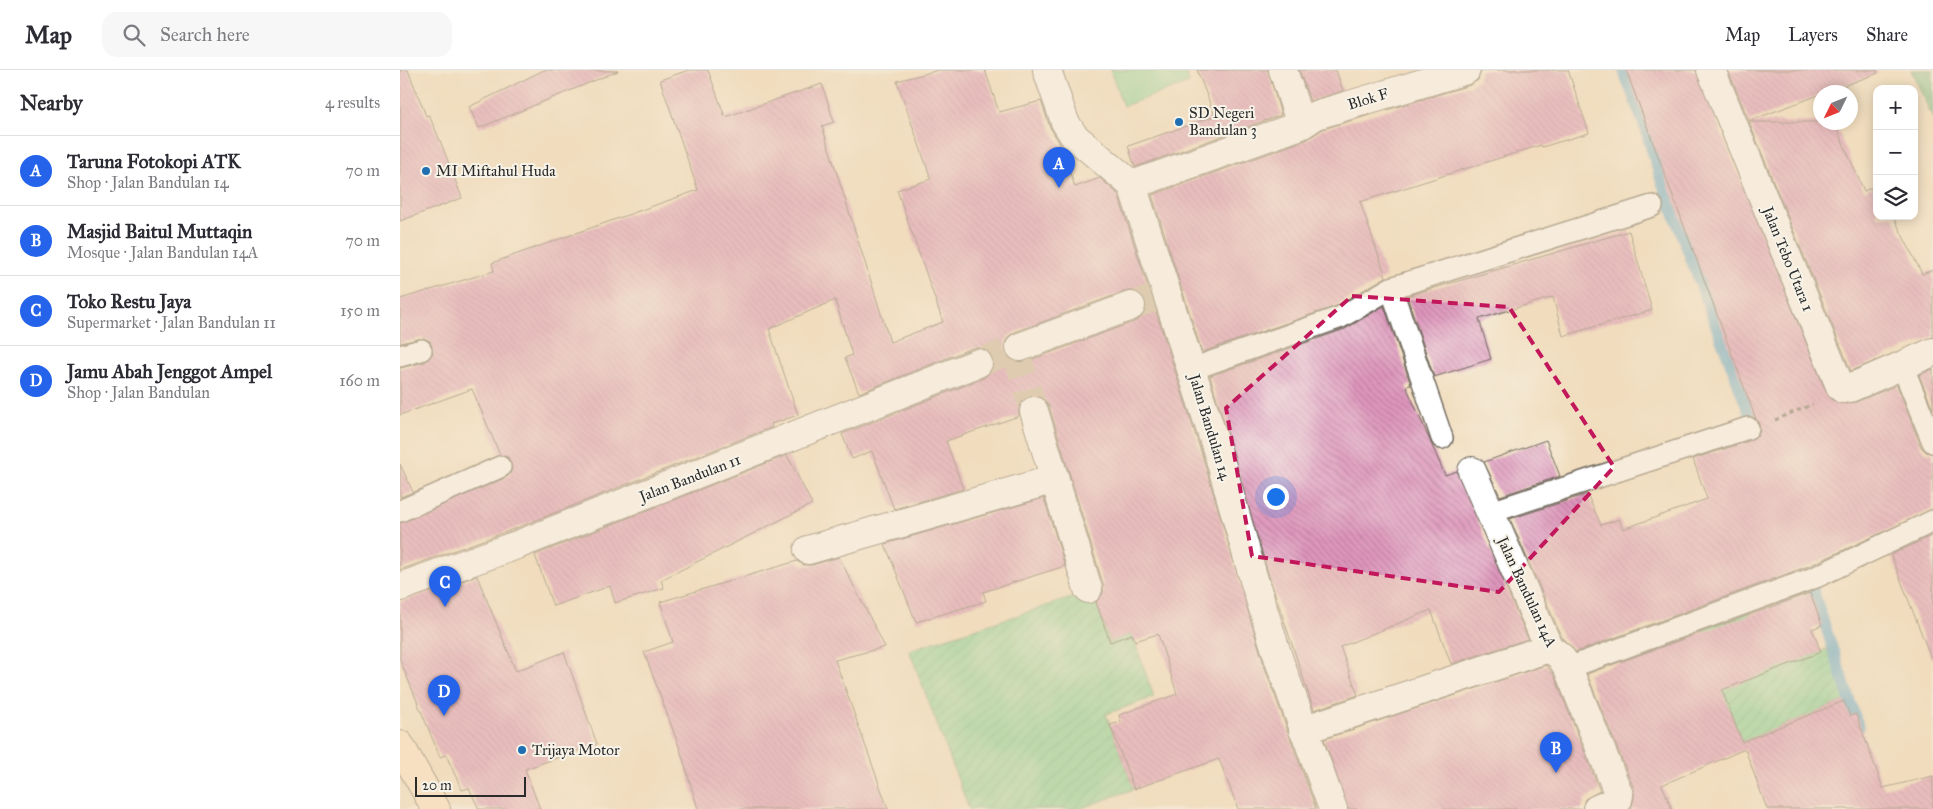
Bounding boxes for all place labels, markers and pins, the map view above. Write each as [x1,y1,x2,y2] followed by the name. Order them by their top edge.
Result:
[1189,104,1257,139] place label: SD Negeri Bandulan 3
[1173,116,1185,128] marker: SD Negeri Bandulan 3
[1043,147,1075,188] pin: A
[436,162,556,180] place label: MI Miftahul Huda
[420,165,432,177] marker: MI Miftahul Huda
[429,566,461,607] pin: C
[428,675,460,716] pin: D
[1540,732,1572,773] pin: B
[532,741,620,759] place label: Trijaya Motor
[516,744,528,756] marker: Trijaya Motor

